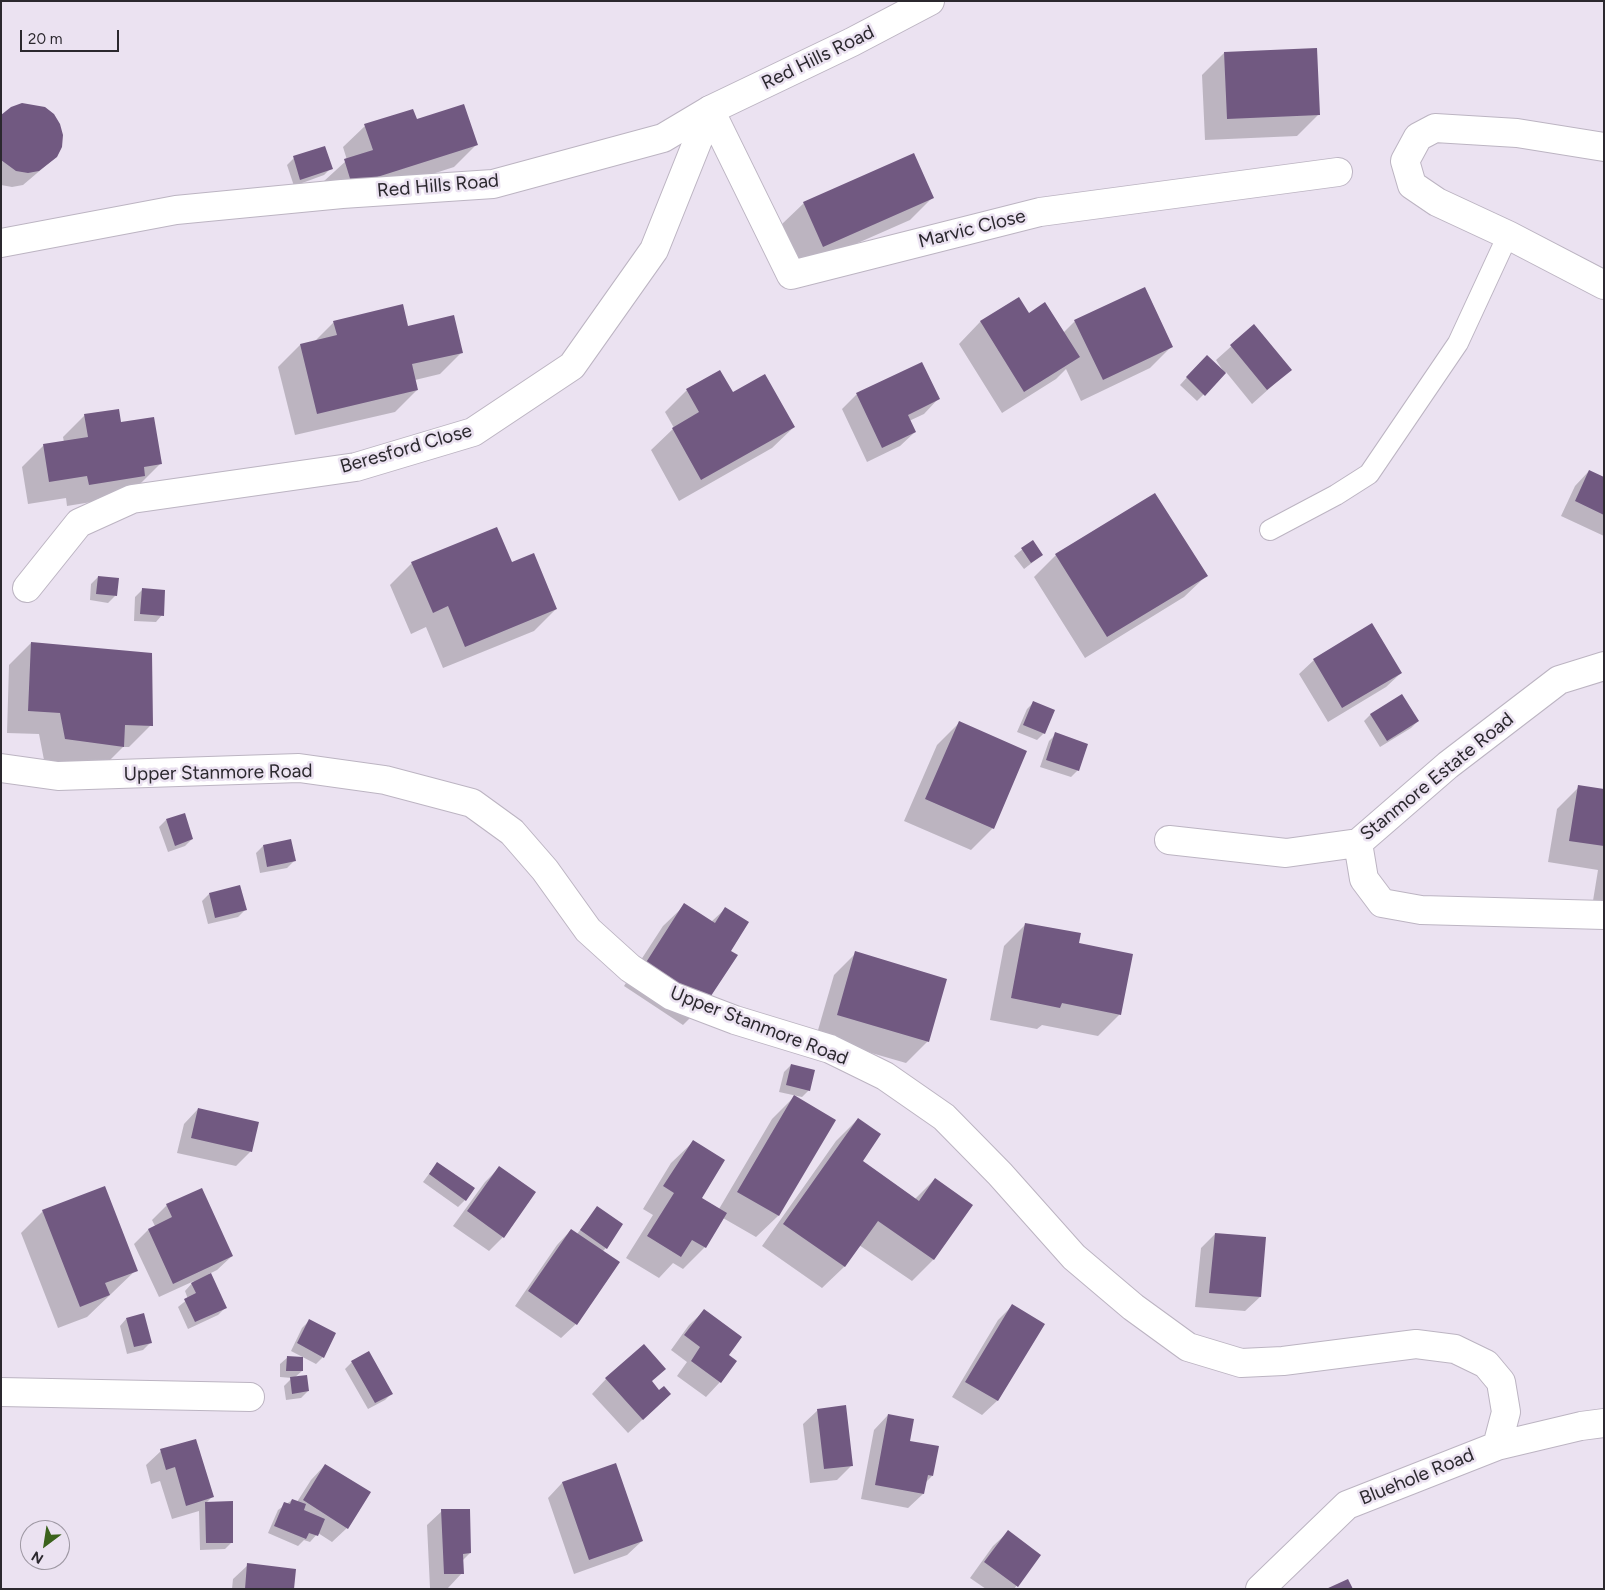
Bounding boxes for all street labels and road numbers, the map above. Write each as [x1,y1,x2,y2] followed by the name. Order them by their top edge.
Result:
[758,21,878,95] street label: Red Hills Road
[376,169,500,203] street label: Red Hills Road
[916,205,1028,253] street label: Marvic Close
[338,419,474,479] street label: Beresford Close
[1356,708,1518,846] street label: Stanmore Estate Road
[123,760,313,786] street label: Upper Stanmore Road
[667,982,851,1070] street label: Upper Stanmore Road
[1356,1444,1478,1510] street label: Bluehole Road

